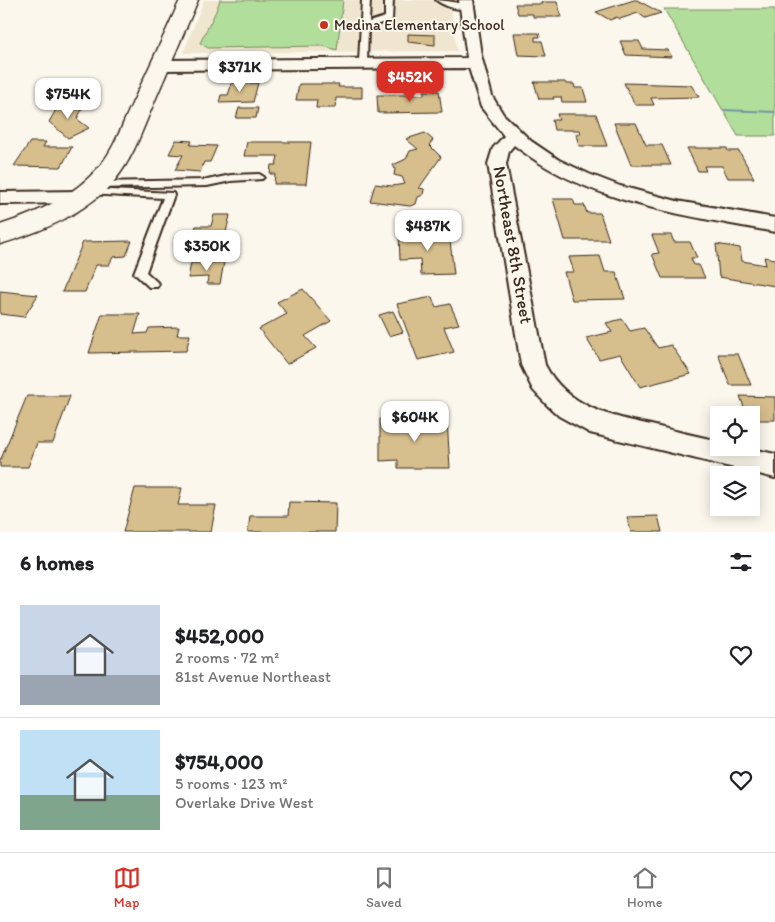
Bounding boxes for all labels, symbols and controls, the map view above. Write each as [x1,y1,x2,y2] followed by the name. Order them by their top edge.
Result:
[334,16,505,34] place label: Medina Elementary School
[318,19,330,31] marker: Medina Elementary School
[205,51,275,93] pin: $371K
[219,57,261,76] text: $371K
[375,61,445,103] pin: $452K
[388,67,432,86] text: $452K
[33,78,103,120] pin: $754K
[46,84,90,103] text: $754K
[488,164,538,326] street label: Northeast 8th Street
[393,210,463,252] pin: $487K
[406,216,450,235] text: $487K
[172,230,242,272] pin: $350K
[184,236,230,255] text: $350K
[380,400,450,443] pin: $604K
[710,406,760,516] map controls
[710,406,760,456] button: locate
[392,407,438,426] text: $604K
[710,466,760,516] button: layers
[727,548,755,576] icon: filters
[20,550,94,575] text: 6 homes
[175,623,264,648] text: $452,000
[60,625,120,685] icon: home
[727,641,755,669] icon: heart
[175,648,279,667] text: 2 rooms · 72 m²
[175,667,331,686] text: 81st Avenue Northeast
[175,749,264,774] text: $754,000
[60,750,120,810] icon: home
[727,766,755,794] icon: heart
[175,774,287,793] text: 5 rooms · 123 m²
[175,793,313,812] text: Overlake Drive West
[113,864,141,911] tab: Map
[366,864,402,911] tab: Saved
[627,864,662,911] tab: Home

